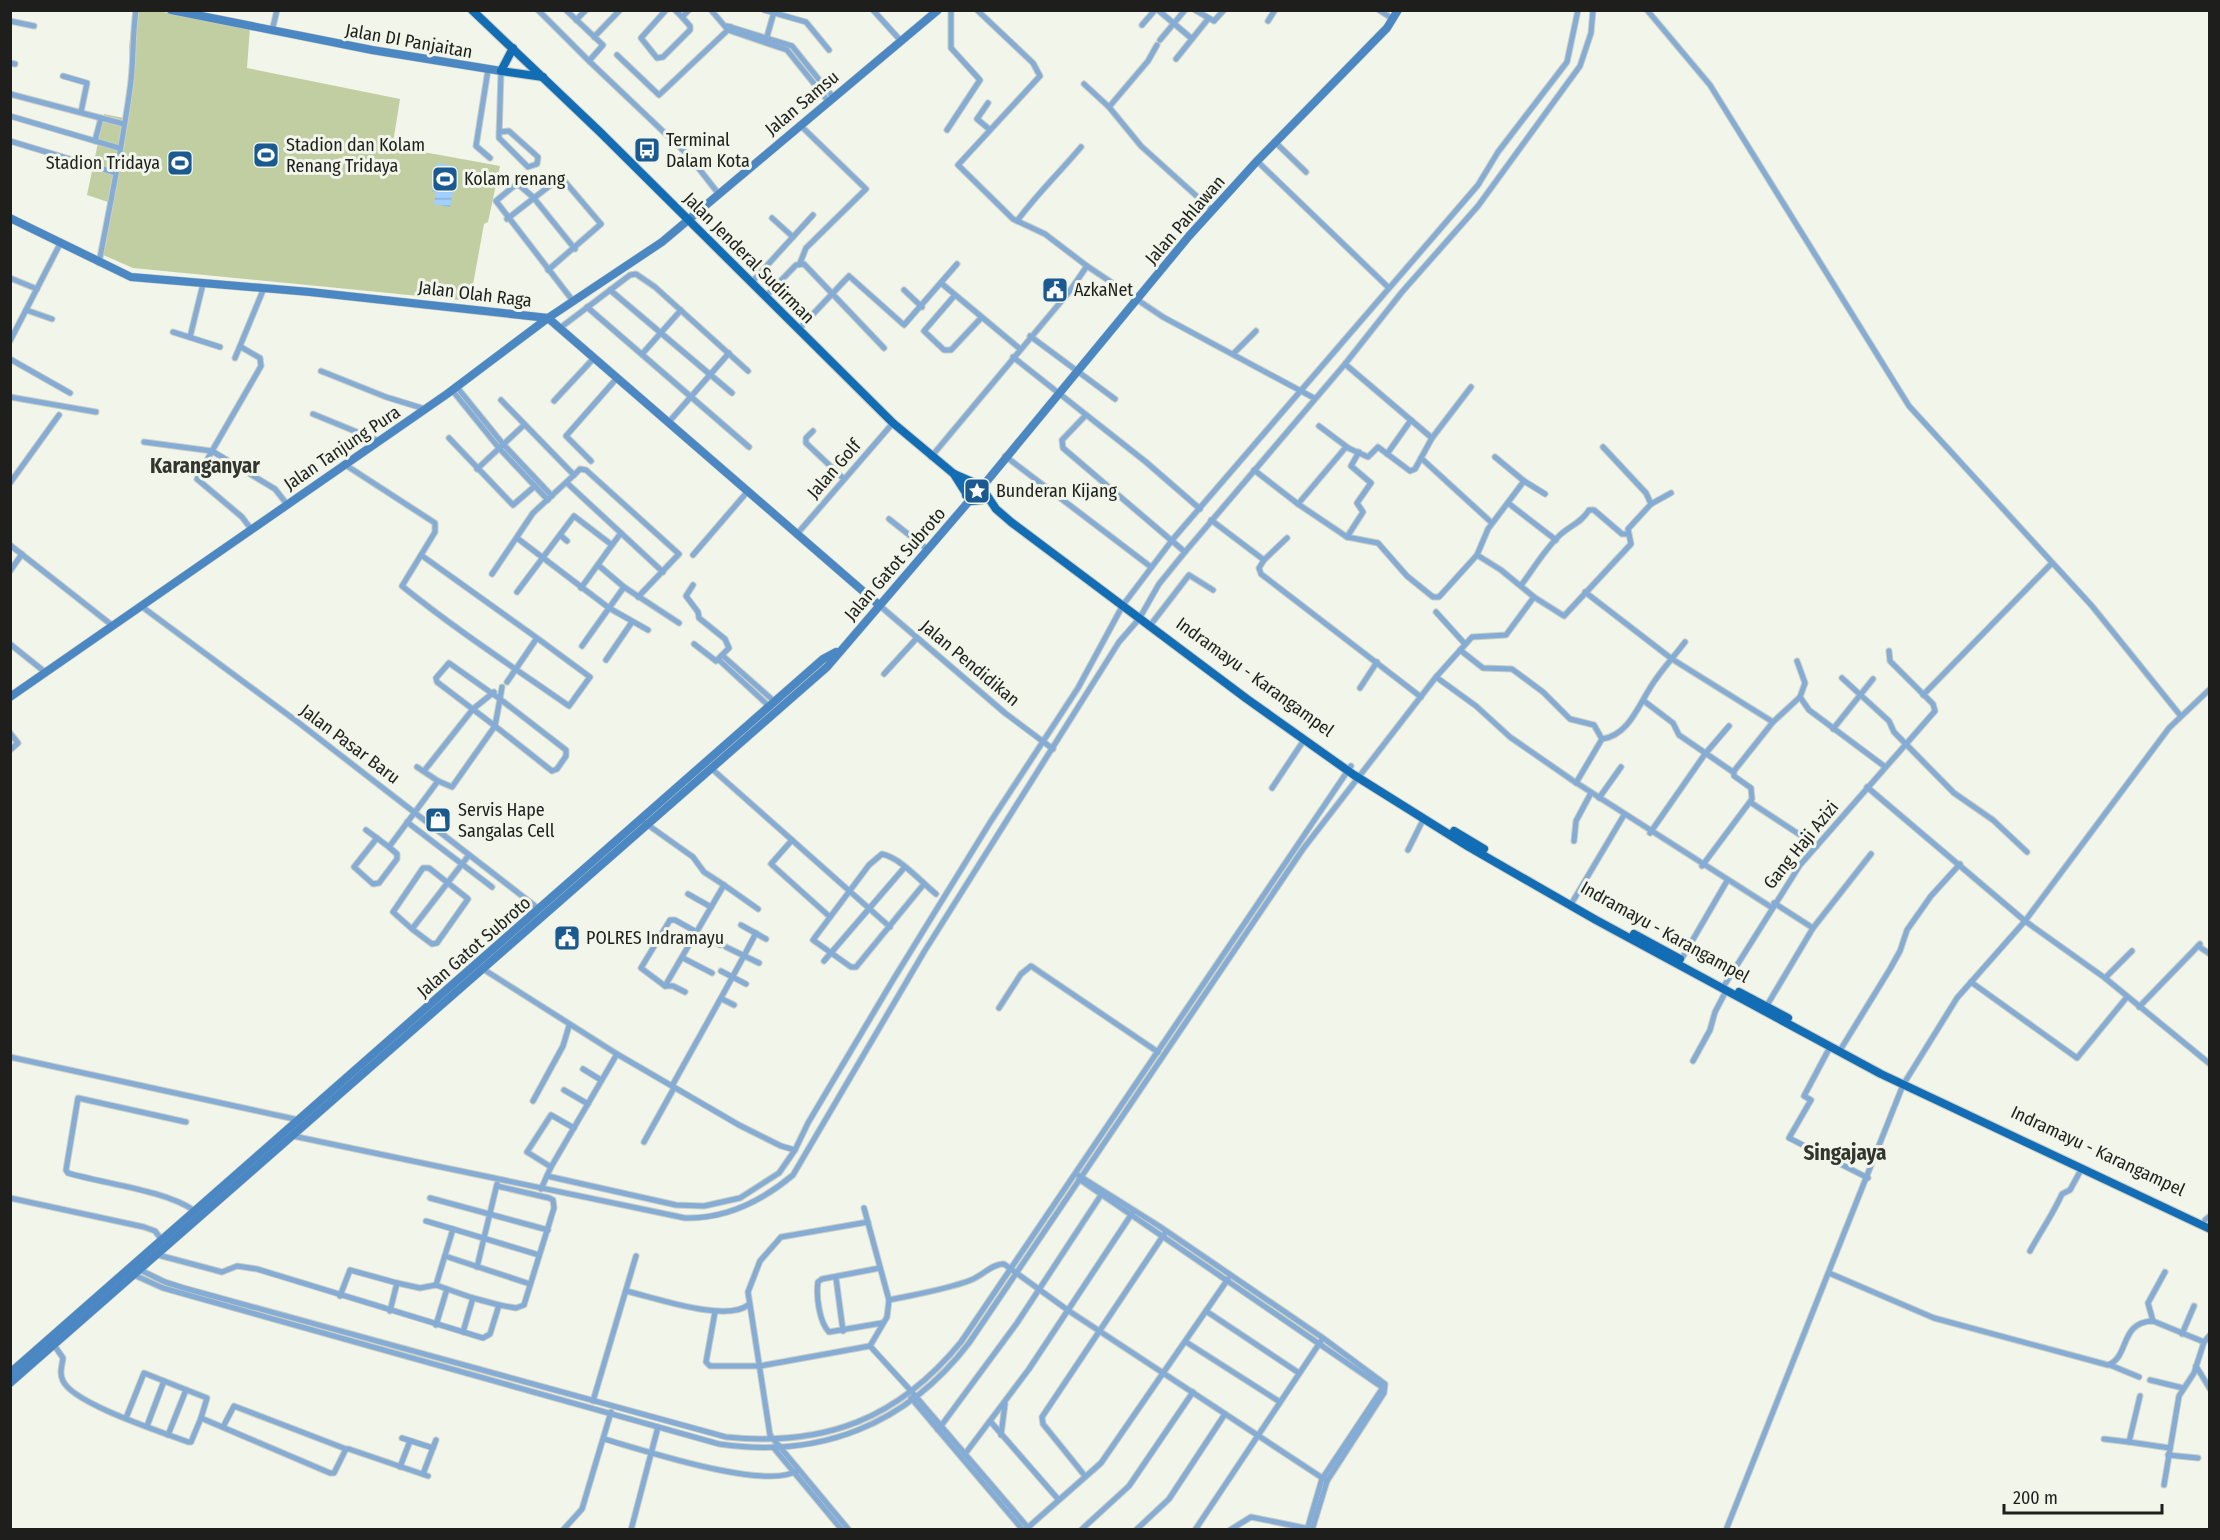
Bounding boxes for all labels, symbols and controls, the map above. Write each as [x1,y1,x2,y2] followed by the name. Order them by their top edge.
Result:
[344,19,474,63] street label: Jalan DI Panjaitan
[761,66,843,140] street label: Jalan Samsu
[666,129,750,172] place label: Terminal Dalam Kota
[286,134,425,177] place label: Stadion dan Kolam Renang Tridaya
[632,135,662,165] bus stop icon: Terminal Dalam Kota
[251,140,281,170] sports icon: Stadion dan Kolam Renang Tridaya
[165,148,195,178] sports icon: Stadion Tridaya
[46,152,160,174] place label: Stadion Tridaya
[430,164,460,194] sports icon: Kolam renang
[464,168,566,190] place label: Kolam renang
[1140,171,1230,269] street label: Jalan Pahlawan
[679,188,819,328] street label: Jalan Jenderal Sudirman
[1040,275,1070,305] public building icon: AzkaNet
[417,276,533,312] street label: Jalan Olah Raga
[1074,279,1133,301] place label: AzkaNet
[280,401,404,495] street label: Jalan Tanjung Pura
[802,434,867,503] street label: Jalan Golf
[150,453,260,479] district label: Karanganyar
[962,476,992,506] place icon: Bunderan Kijang
[996,480,1117,502] place label: Bunderan Kijang
[840,503,950,625] street label: Jalan Gatot Subroto
[1172,612,1338,742] street label: Indramayu - Karangampel
[916,615,1024,711] street label: Jalan Pendidikan
[296,699,404,789] street label: Jalan Pasar Baru
[1759,797,1843,893] street label: Gang Haji Azizi
[458,799,555,842] place label: Servis Hape Sangalas Cell
[423,805,453,835] shop icon: Servis Hape Sangalas Cell
[1577,876,1753,988] street label: Indramayu - Karangampel
[413,892,535,1002] street label: Jalan Gatot Subroto
[552,923,582,953] public building icon: POLRES Indramayu
[586,927,724,949] place label: POLRES Indramayu
[2007,1101,2189,1201] street label: Indramayu - Karangampel
[1803,1140,1887,1166] district label: Singajaya
[2004,1477,2162,1515] scale bar
[2013,1487,2058,1509] text: 200 m

